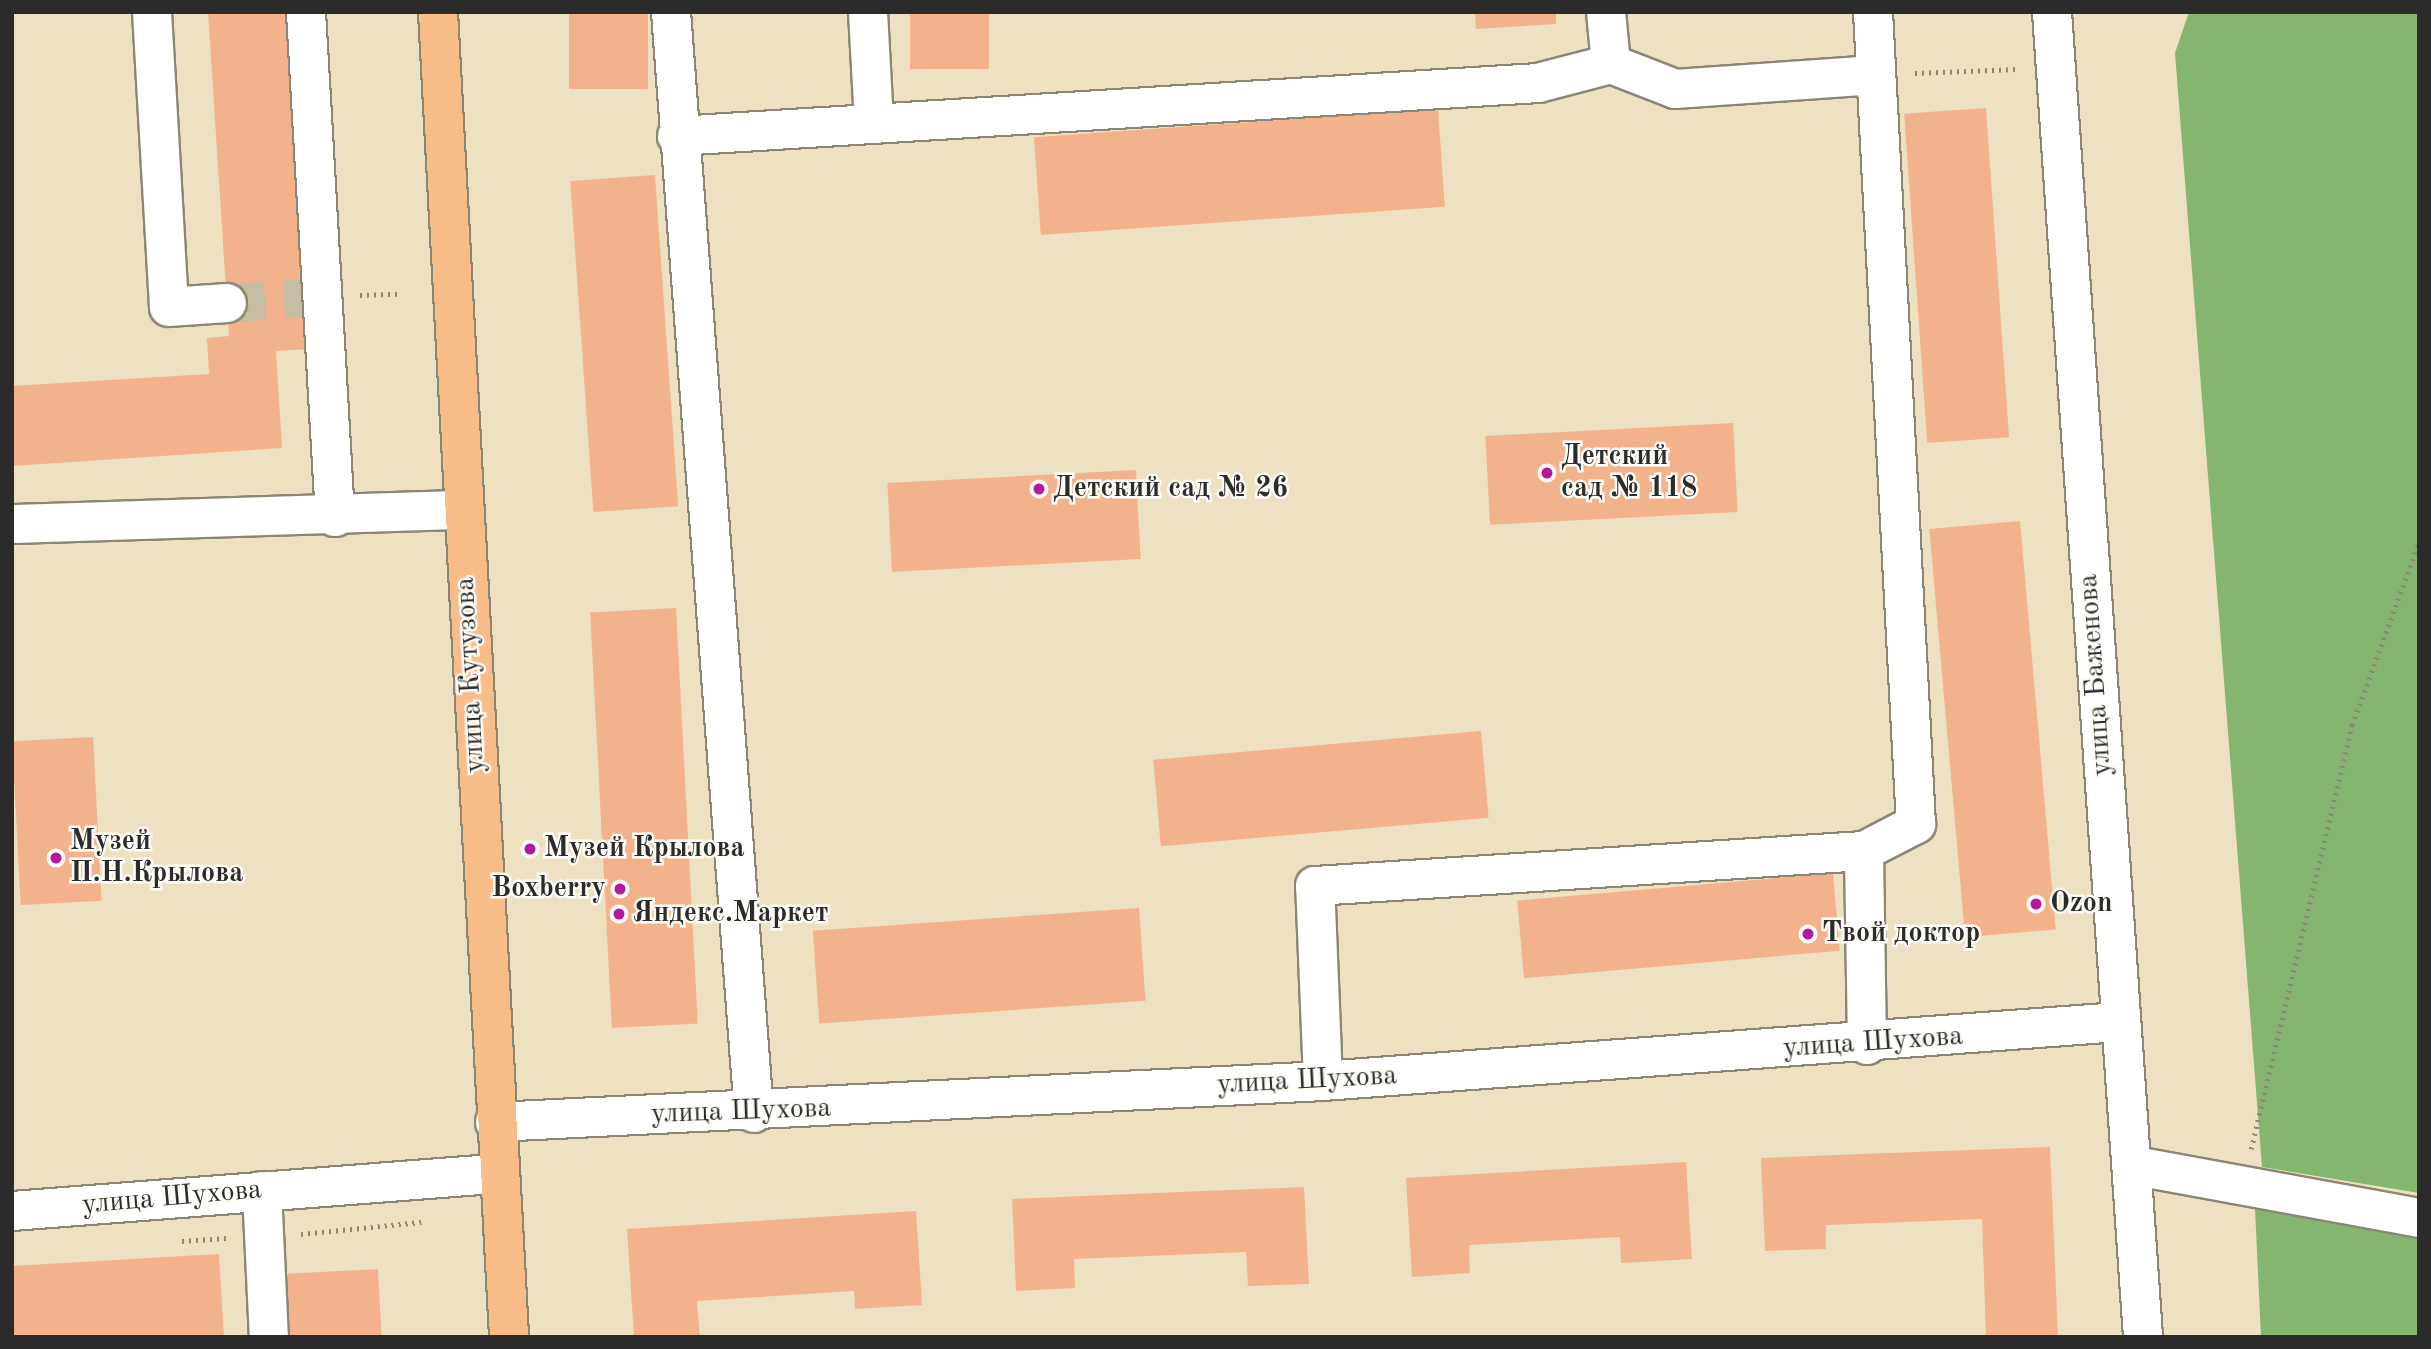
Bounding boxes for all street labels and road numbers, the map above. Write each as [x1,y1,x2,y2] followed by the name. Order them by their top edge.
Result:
[2072,573,2120,777] street label: улица Баженова
[449,576,493,774] street label: улица Кутузова
[1782,1020,1964,1066] street label: улица Шухова
[1216,1060,1398,1102] street label: улица Шухова
[650,1092,832,1132] street label: улица Шухова
[81,1173,263,1223] street label: улица Шухова

